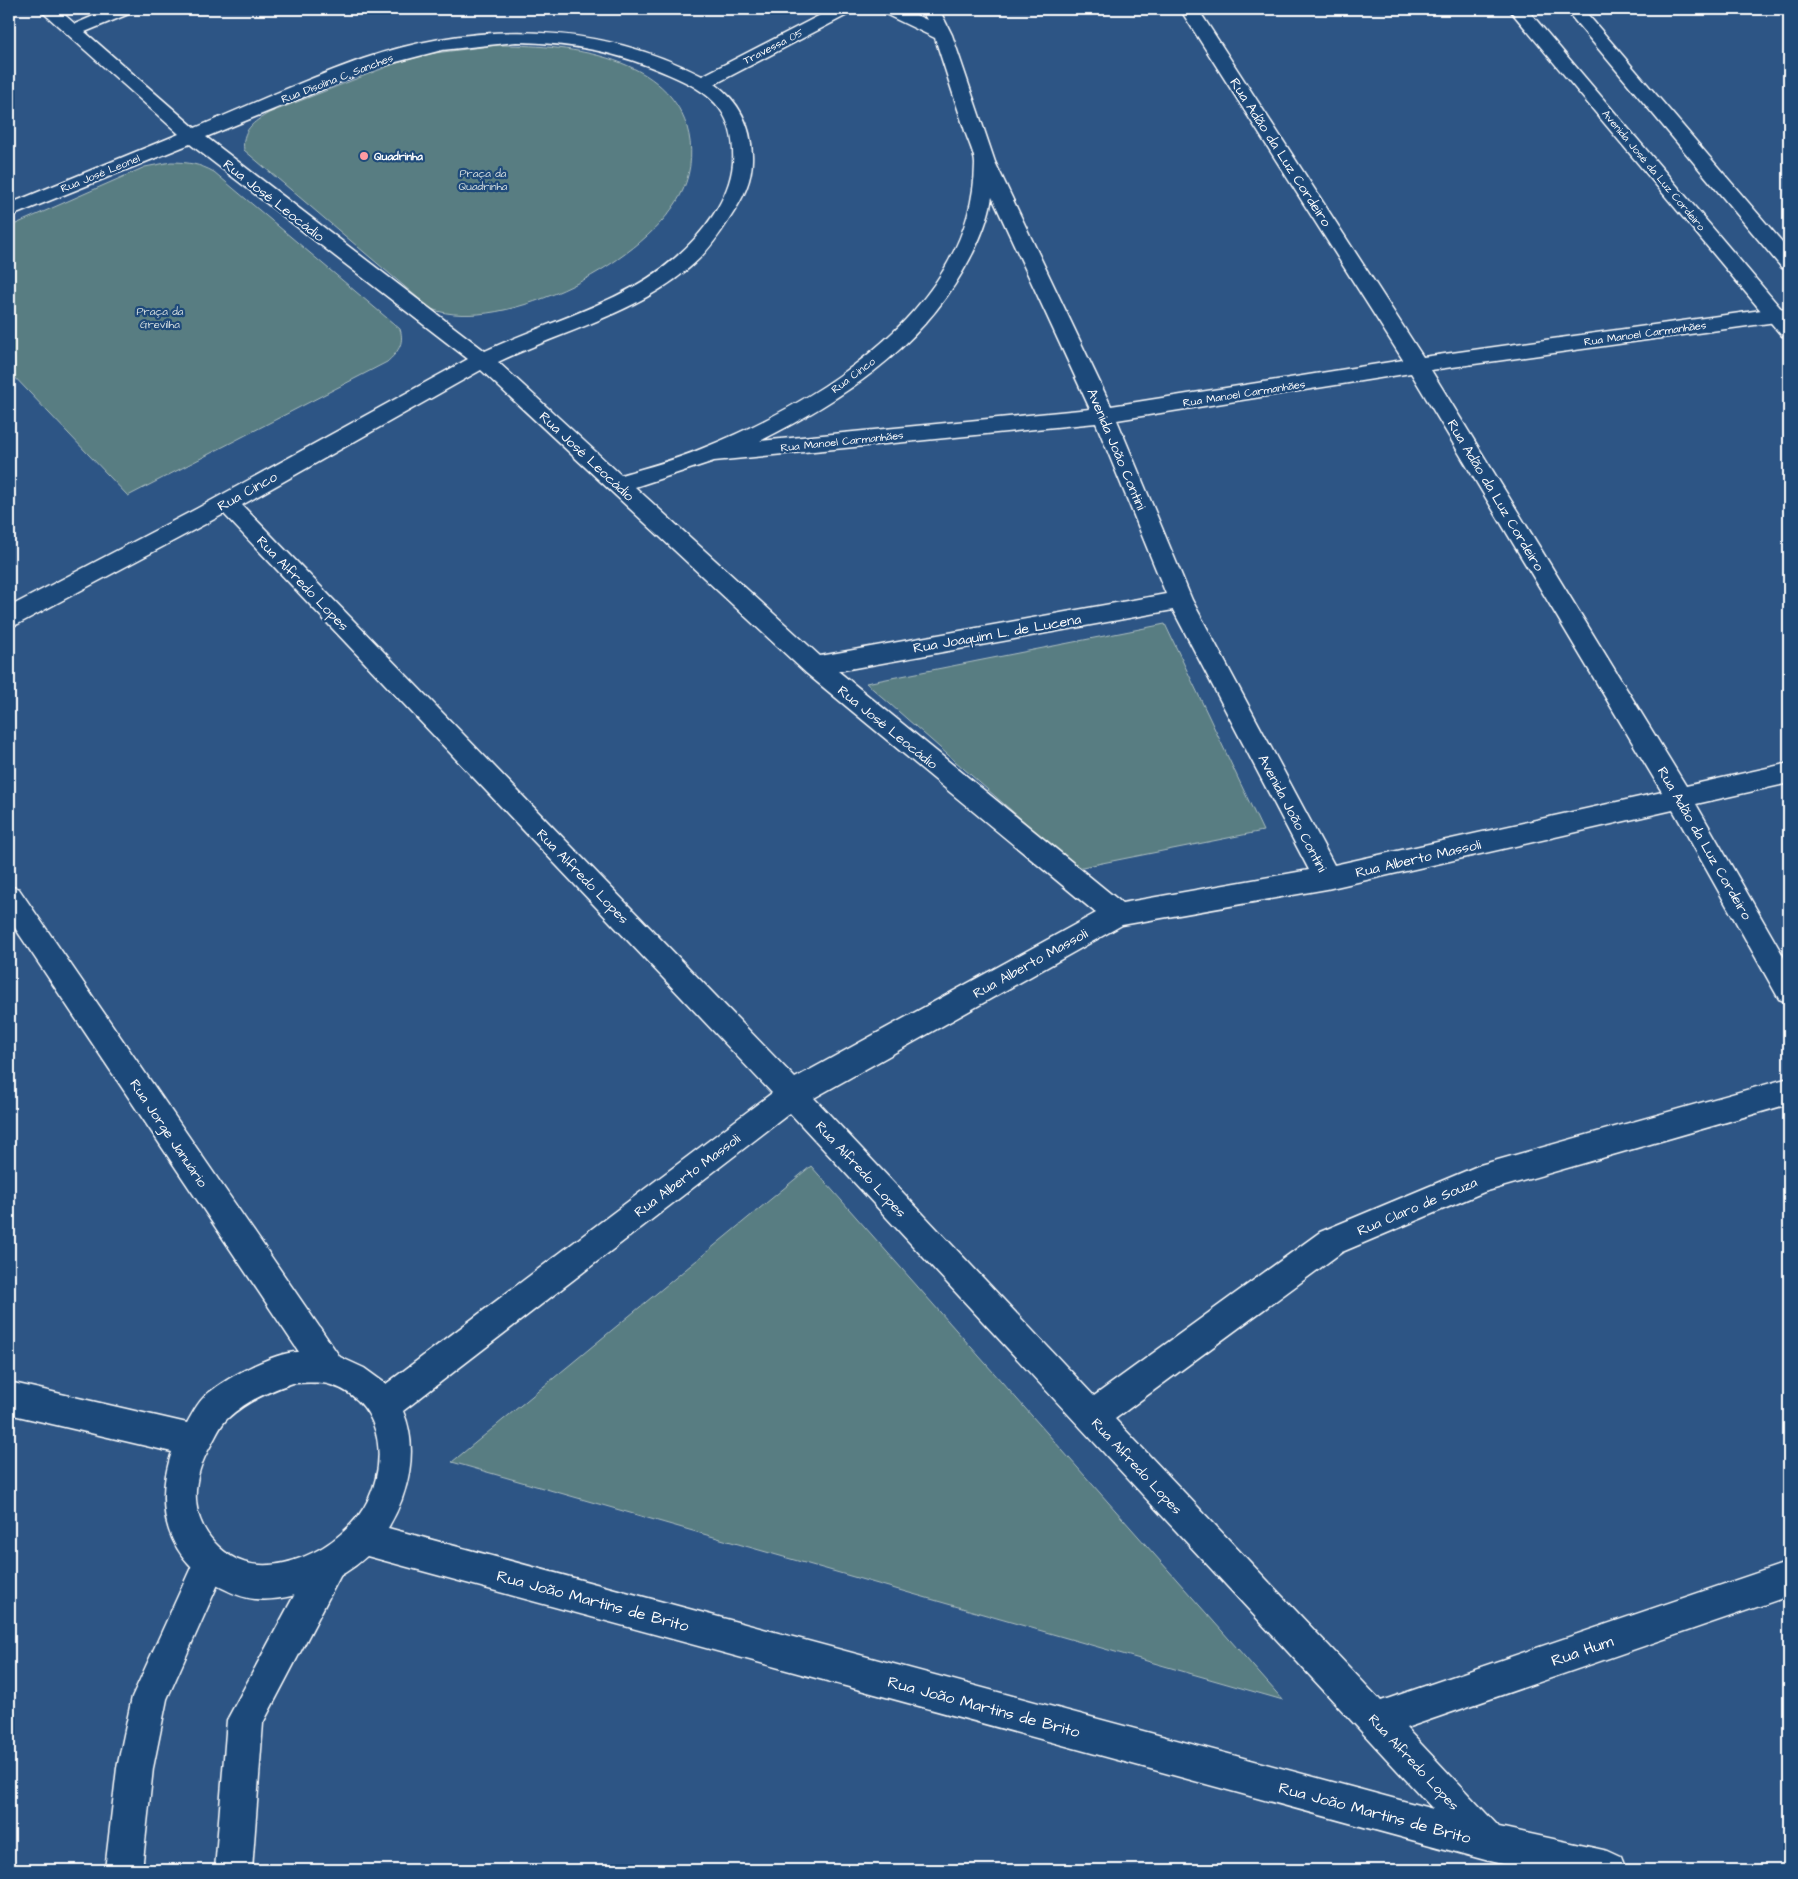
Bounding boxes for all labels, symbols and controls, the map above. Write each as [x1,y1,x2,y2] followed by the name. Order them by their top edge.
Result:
[740,25,806,68] street label: Travessa 05
[279,50,396,107] street label: Rua Disolina C. Sanches
[1224,74,1336,231] street label: Rua Adão da Luz Cordeiro
[1598,107,1709,235] street label: Avenida José da Luz Cordeiro
[374,149,423,164] place label: Quadrinha
[358,150,370,162] marker: Quadrinha
[58,151,142,196] street label: Rua José Leonel
[219,155,328,247] street label: Rua José Leocádio
[459,166,508,194] park label: Praça da Quadrinha
[137,304,184,332] park label: Praça da Grevilha
[1583,317,1708,350] street label: Rua Manoel Carmanhães
[828,353,879,397] street label: Rua Cinco
[1182,376,1307,411] street label: Rua Manoel Carmanhães
[1081,385,1151,513] street label: Avenida João Contini
[534,407,638,506] street label: Rua José Leocádio
[1442,416,1549,575] street label: Rua Adão da Luz Cordeiro
[780,428,905,455] street label: Rua Manoel Carmanhães
[214,467,281,517] street label: Rua Cinco
[252,532,353,636] street label: Rua Alfredo Lopes
[912,609,1083,659] street label: Rua Joaquim L. de Lucena
[833,681,942,775] street label: Rua José Leocádio
[1253,751,1332,876] street label: Avenida João Contini
[1652,763,1756,924] street label: Rua Adão da Luz Cordeiro
[532,825,633,929] street label: Rua Alfredo Lopes
[1353,835,1483,883] street label: Rua Alberto Massoli
[970,924,1091,1004] street label: Rua Alberto Massoli
[124,1075,212,1192] street label: Rua Jorge Januário
[810,1117,910,1222] street label: Rua Alfredo Lopes
[630,1129,745,1222] street label: Rua Alberto Massoli
[1354,1173,1481,1241] street label: Rua Claro de Souza
[1086,1414,1186,1519] street label: Rua Alfredo Lopes
[494,1565,691,1637] street label: Rua João Martins de Brito
[1548,1630,1617,1672] street label: Rua Hum
[885,1671,1082,1743] street label: Rua João Martins de Brito
[1363,1710,1463,1815] street label: Rua Alfredo Lopes
[1276,1777,1473,1849] street label: Rua João Martins de Brito

